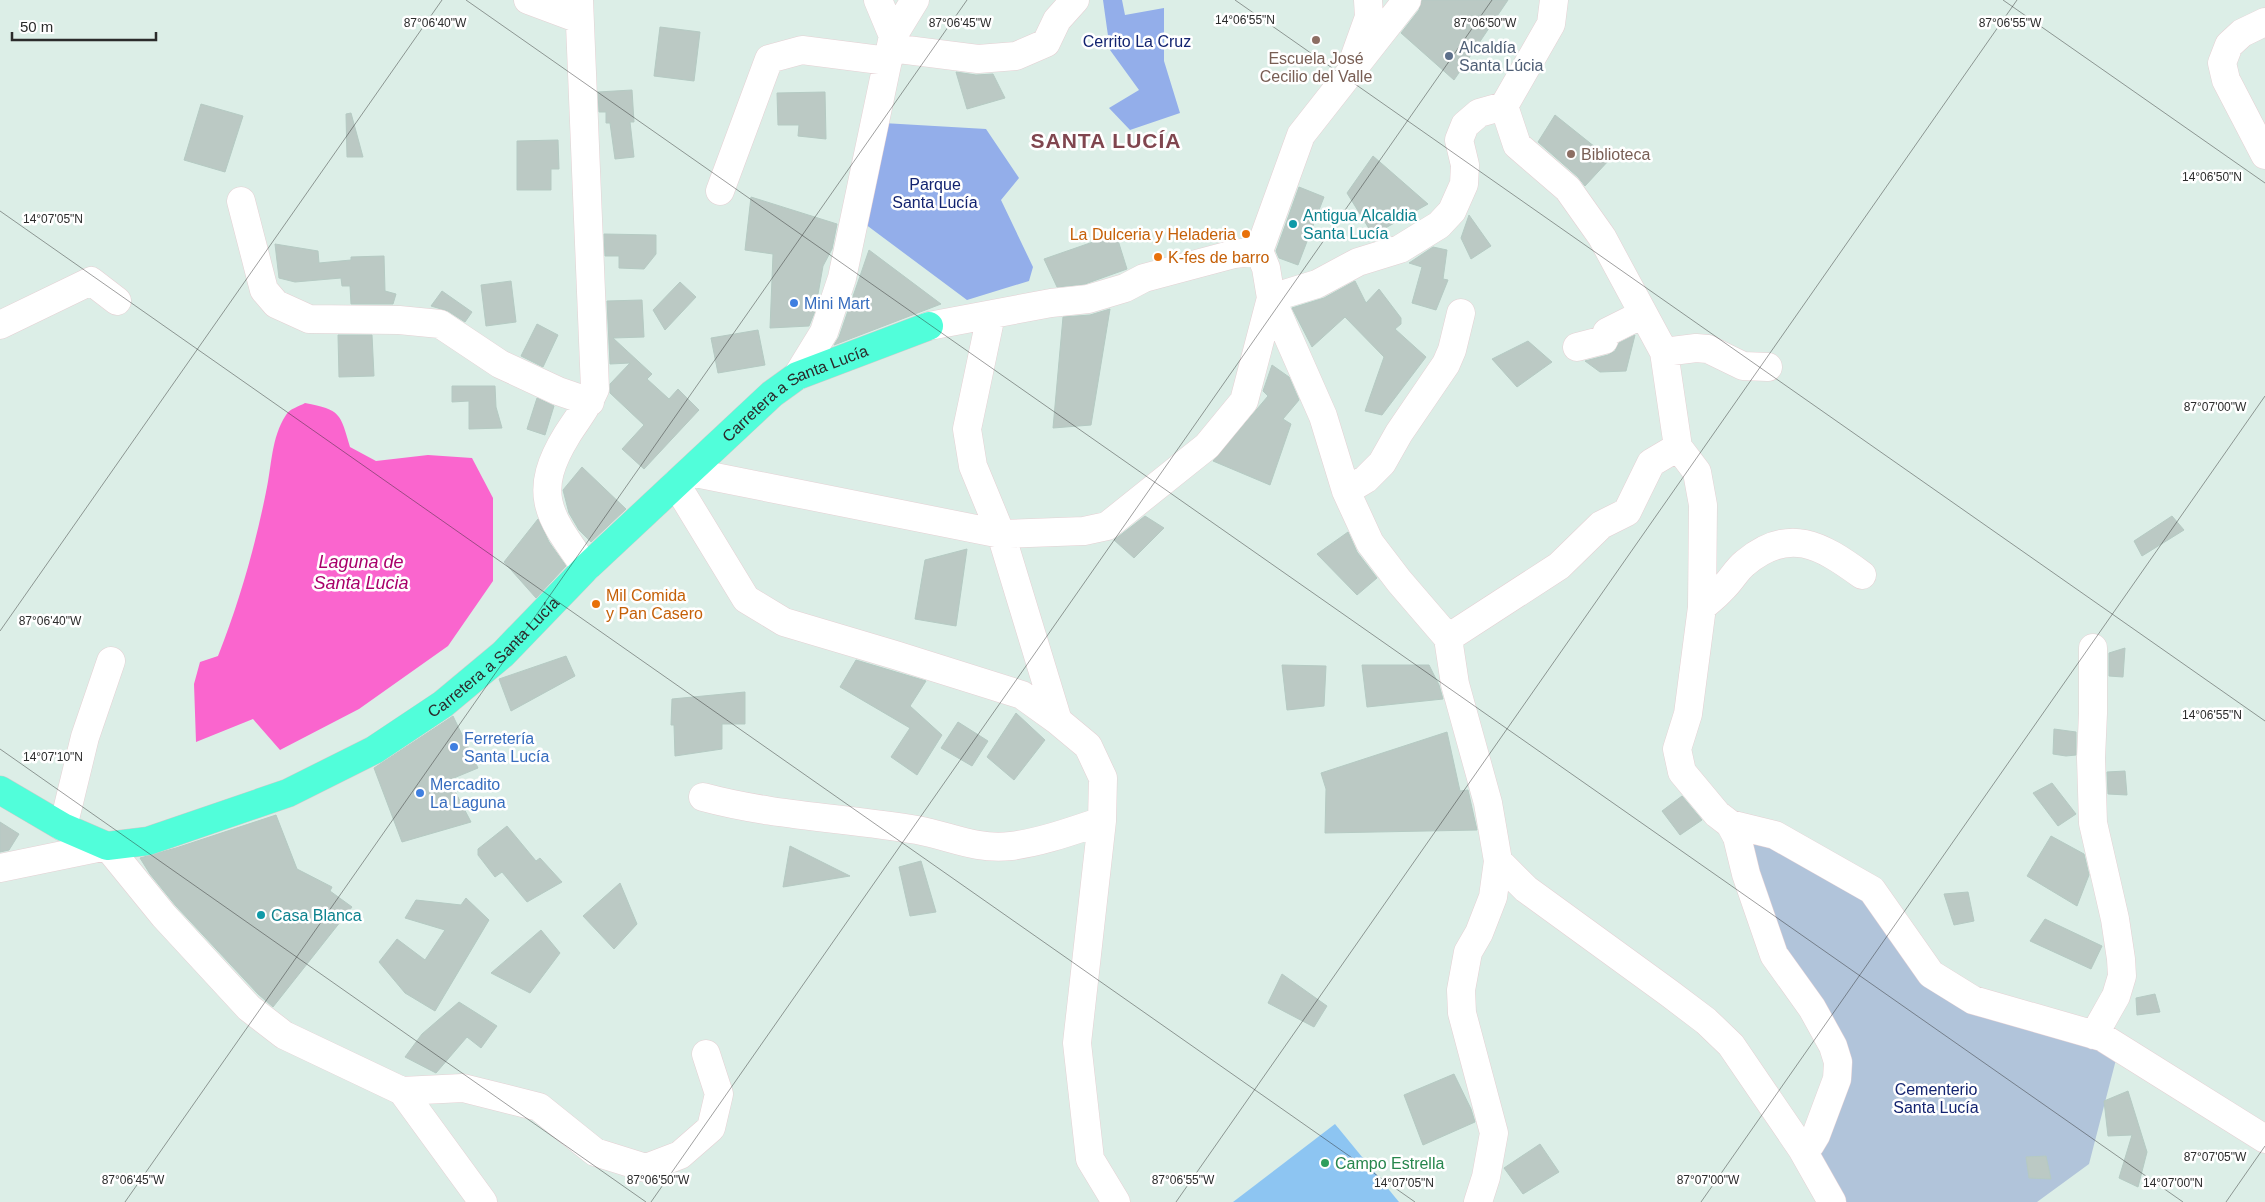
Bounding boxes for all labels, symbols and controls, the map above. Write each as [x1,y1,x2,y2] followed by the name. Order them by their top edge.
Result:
[12,10,156,42] scale bar
[1215,13,1275,27] text: 14°06'55"N
[404,16,467,30] text: 87°06'40"W
[929,16,992,30] text: 87°06'45"W
[1454,16,1517,30] text: 87°06'50"W
[1979,16,2042,30] text: 87°06'55"W
[20,18,53,35] text: 50 m
[1083,33,1191,50] park label: Cerrito La Cruz
[1310,34,1322,46] marker: Escuela José Cecilio del Valle
[1459,39,1544,74] place label: Alcaldía Santa Lúcia
[1260,50,1372,85] place label: Escuela José Cecilio del Valle
[1443,50,1455,62] marker: Alcaldía Santa Lúcia
[1031,129,1182,152] district label: SANTA LUCÍA
[1581,146,1650,163] place label: Biblioteca
[1565,148,1577,160] marker: Biblioteca
[2182,170,2242,184] text: 14°06'50"N
[892,176,978,211] park label: Parque Santa Lucía
[1303,207,1417,242] place label: Antigua Alcaldia Santa Lucía
[23,212,83,226] text: 14°07'05"N
[1287,218,1299,230] marker: Antigua Alcaldia Santa Lucía
[1070,226,1236,243] place label: La Dulceria y Heladeria
[1240,228,1252,240] marker: La Dulceria y Heladeria
[1168,249,1269,266] place label: K-fes de barro
[1152,251,1164,263] marker: K-fes de barro
[804,295,870,312] place label: Mini Mart
[788,297,800,309] marker: Mini Mart
[719,342,870,445] street label: Carretera a Santa Lucía
[2184,400,2247,414] text: 87°07'00"W
[313,552,409,593] water label: Laguna de Santa Lucia
[606,587,703,622] place label: Mil Comida y Pan Casero
[425,594,562,721] street label: Carretera a Santa Lucía
[590,598,602,610] marker: Mil Comida y Pan Casero
[19,614,82,628] text: 87°06'40"W
[2182,708,2242,722] text: 14°06'55"N
[464,730,550,765] place label: Ferretería Santa Lucía
[448,741,460,753] marker: Ferretería Santa Lucía
[23,750,83,764] text: 14°07'10"N
[430,776,506,811] place label: Mercadito La Laguna
[414,787,426,799] marker: Mercadito La Laguna
[271,907,362,924] place label: Casa Blanca
[255,909,267,921] marker: Casa Blanca
[1893,1081,1979,1116] park label: Cementerio Santa Lucía
[2184,1150,2247,1164] text: 87°07'05"W
[1335,1155,1444,1172] place label: Campo Estrella
[1319,1157,1331,1169] marker: Campo Estrella
[102,1173,165,1187] text: 87°06'45"W
[627,1173,690,1187] text: 87°06'50"W
[1152,1173,1215,1187] text: 87°06'55"W
[1677,1173,1740,1187] text: 87°07'00"W
[1374,1176,1434,1190] text: 14°07'05"N
[2143,1176,2203,1190] text: 14°07'00"N

